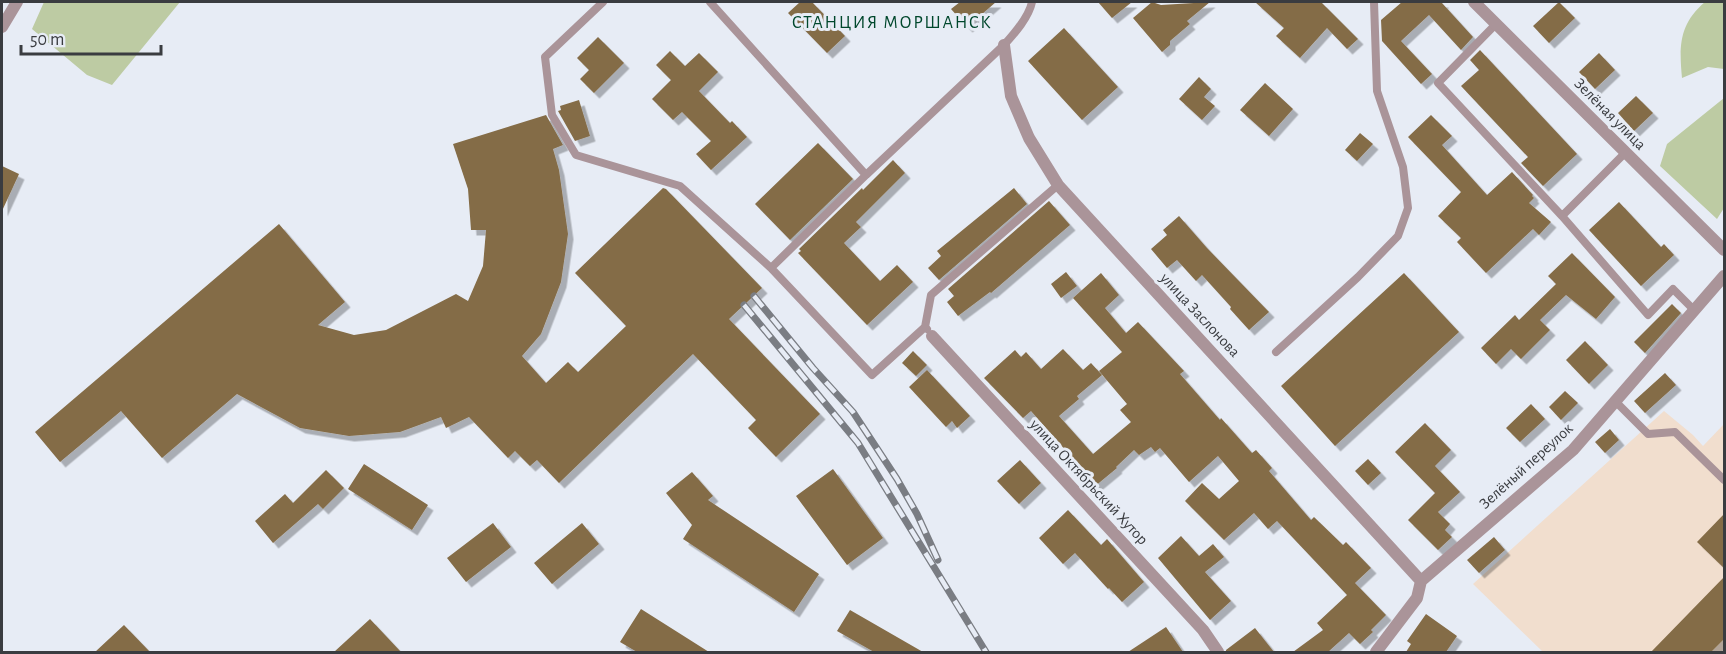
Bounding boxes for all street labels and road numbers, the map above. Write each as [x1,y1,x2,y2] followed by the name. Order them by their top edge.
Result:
[1570,75,1649,154] street label: Зелёная улица
[1156,269,1243,361] street label: улица Заслонова
[1025,415,1151,548] street label: улица Октябрьский Хутор
[1476,420,1577,513] street label: Зелёный переулок

